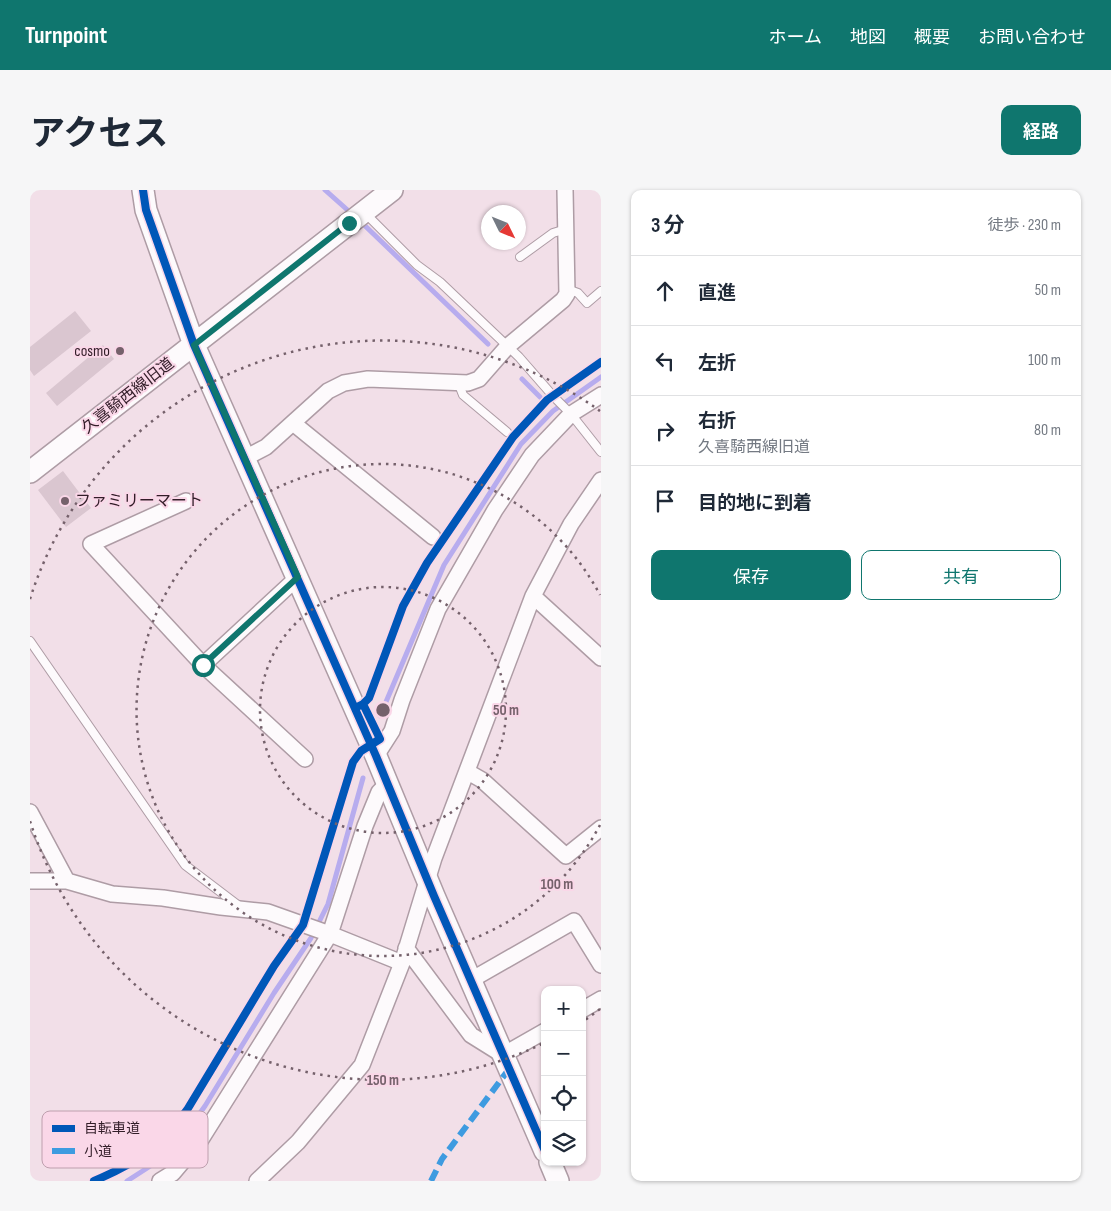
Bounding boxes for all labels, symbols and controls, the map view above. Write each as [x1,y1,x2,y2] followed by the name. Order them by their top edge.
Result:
[25,21,107,50] text: Turnpoint
[769,27,822,48] text: ホーム
[850,27,886,48] text: 地図
[914,27,950,48] text: 概要
[978,27,1086,48] text: お問い合わせ
[1001,105,1081,155] button: 経路
[30,113,168,156] text: アクセス
[481,205,526,250] north arrow
[338,212,361,235] route end
[651,213,685,238] text: 3 分
[987,216,1061,235] text: 徒歩 · 230 m
[651,277,679,305] icon: ahead
[1035,281,1061,300] text: 50 m
[698,282,736,305] text: 直進
[74,342,110,361] place label: cosmo
[114,345,126,357] marker: cosmo
[651,347,679,375] icon: left
[1028,351,1061,370] text: 100 m
[698,352,736,375] text: 左折
[78,354,178,438] street label: 久喜騎西線旧道
[698,410,736,433] text: 右折
[651,417,679,445] icon: right
[1034,421,1061,440] text: 80 m
[698,438,810,457] text: 久喜騎西線旧道
[651,487,679,515] icon: arrive
[75,492,203,511] place label: ファミリーマート
[698,492,812,515] text: 目的地に到着
[59,495,71,507] marker: ファミリーマート
[651,550,851,600] button: 保存
[861,550,1061,600] button: 共有
[192,654,215,677] route start
[374,701,392,719] centre of rings
[493,701,519,720] text: 50 m
[541,875,573,894] text: 100 m
[541,986,586,1166] map controls
[541,986,586,1031] button: +
[541,1031,586,1076] button: −
[367,1071,399,1090] text: 150 m
[541,1076,586,1121] button: locate
[42,1111,208,1168] legend
[84,1120,140,1137] text: 自転車道
[541,1121,586,1166] button: layers
[84,1143,112,1160] text: 小道

